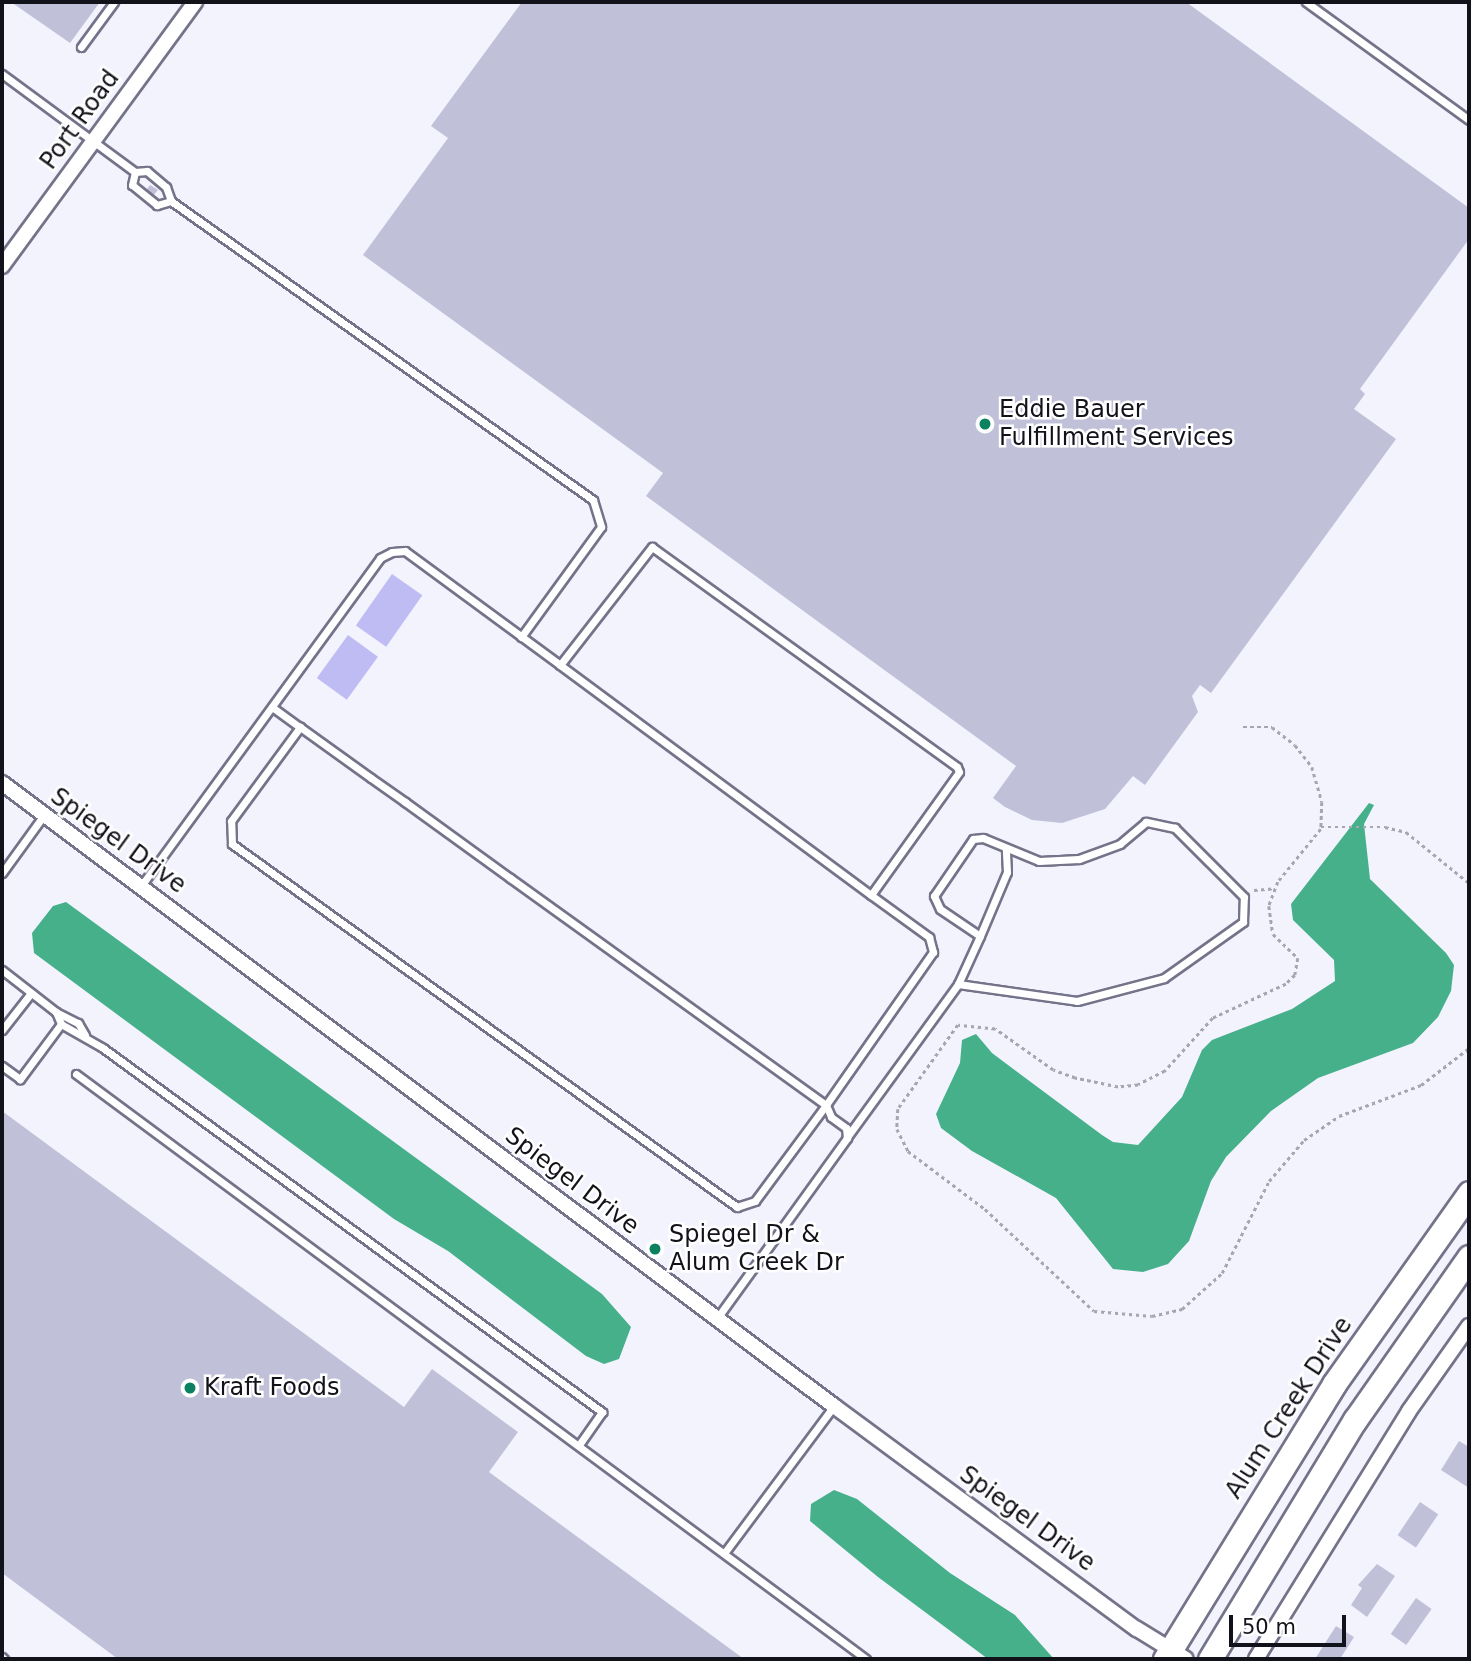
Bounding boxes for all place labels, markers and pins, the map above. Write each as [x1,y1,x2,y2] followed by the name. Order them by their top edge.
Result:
[999,396,1233,452] place label: Eddie Bauer Fulfillment Services
[977,416,993,432] marker: Eddie Bauer Fulfillment Services
[669,1221,844,1277] place label: Spiegel Dr & Alum Creek Dr
[647,1241,663,1257] marker: Spiegel Dr & Alum Creek Dr
[204,1374,339,1402] place label: Kraft Foods
[182,1380,198,1396] marker: Kraft Foods

